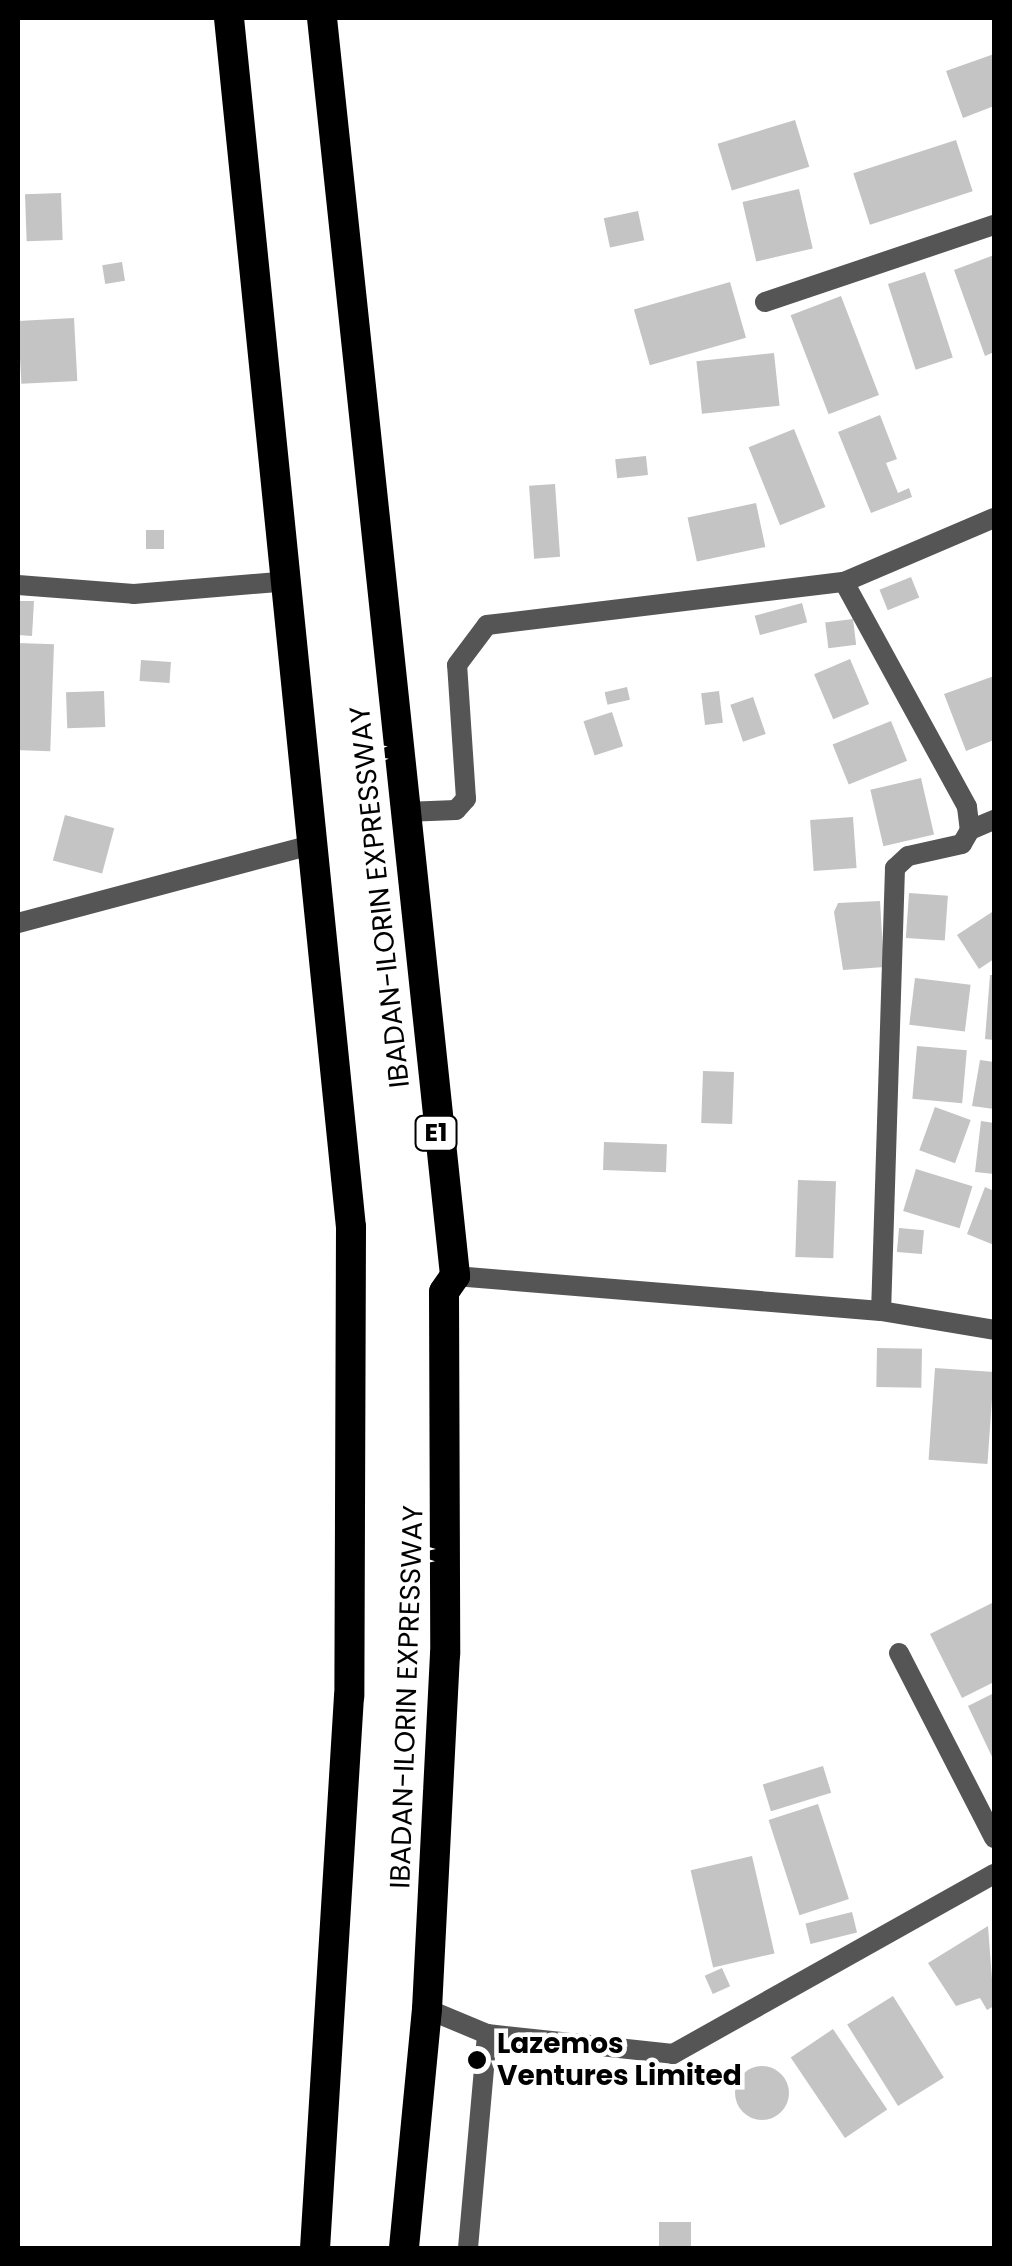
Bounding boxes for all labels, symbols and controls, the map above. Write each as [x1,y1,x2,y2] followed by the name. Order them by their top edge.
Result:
[343,705,417,1089] street label: IBADAN-ILORIN EXPRESSWAY
[414,1113,458,1153] road number: E1
[384,1505,430,1889] street label: IBADAN-ILORIN EXPRESSWAY
[497,2027,742,2093] place label: Lazemos Ventures Limited
[466,2049,488,2071] marker: Lazemos Ventures Limited

